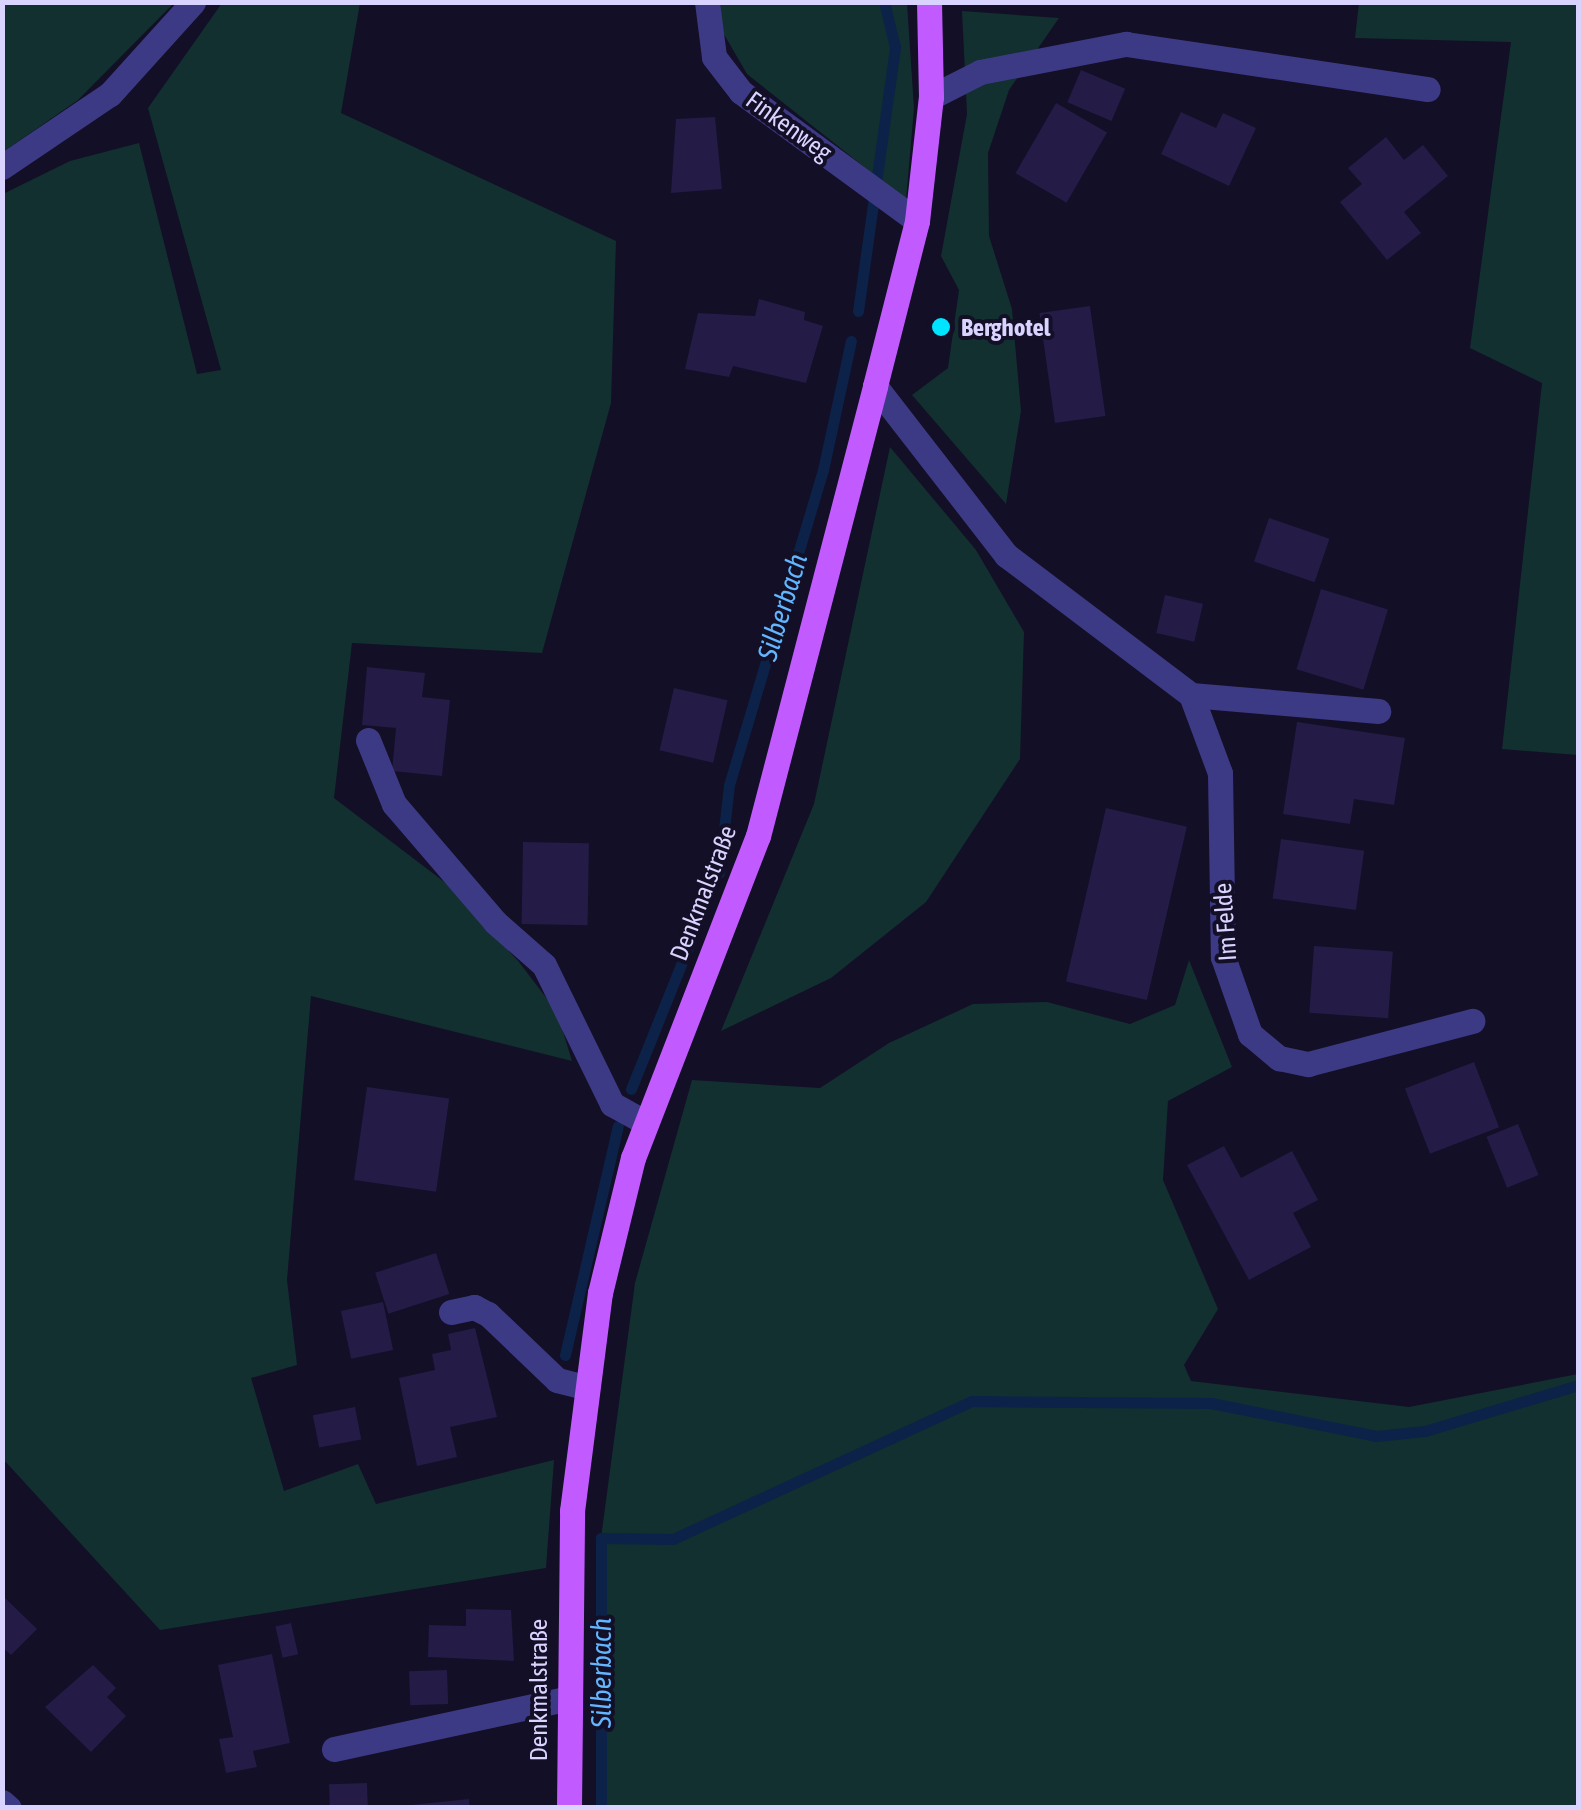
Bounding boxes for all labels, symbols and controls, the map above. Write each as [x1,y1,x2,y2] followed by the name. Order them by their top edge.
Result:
[740,85,838,167] street label: Finkenweg
[961,312,1050,342] place label: Berghotel
[930,316,952,338] marker: Berghotel
[750,549,814,665] water label: Silberbach
[663,821,743,965] street label: Denkmalstraße
[1207,882,1243,962] street label: Im Felde
[584,1618,618,1728] water label: Silberbach
[523,1619,553,1761] street label: Denkmalstraße

